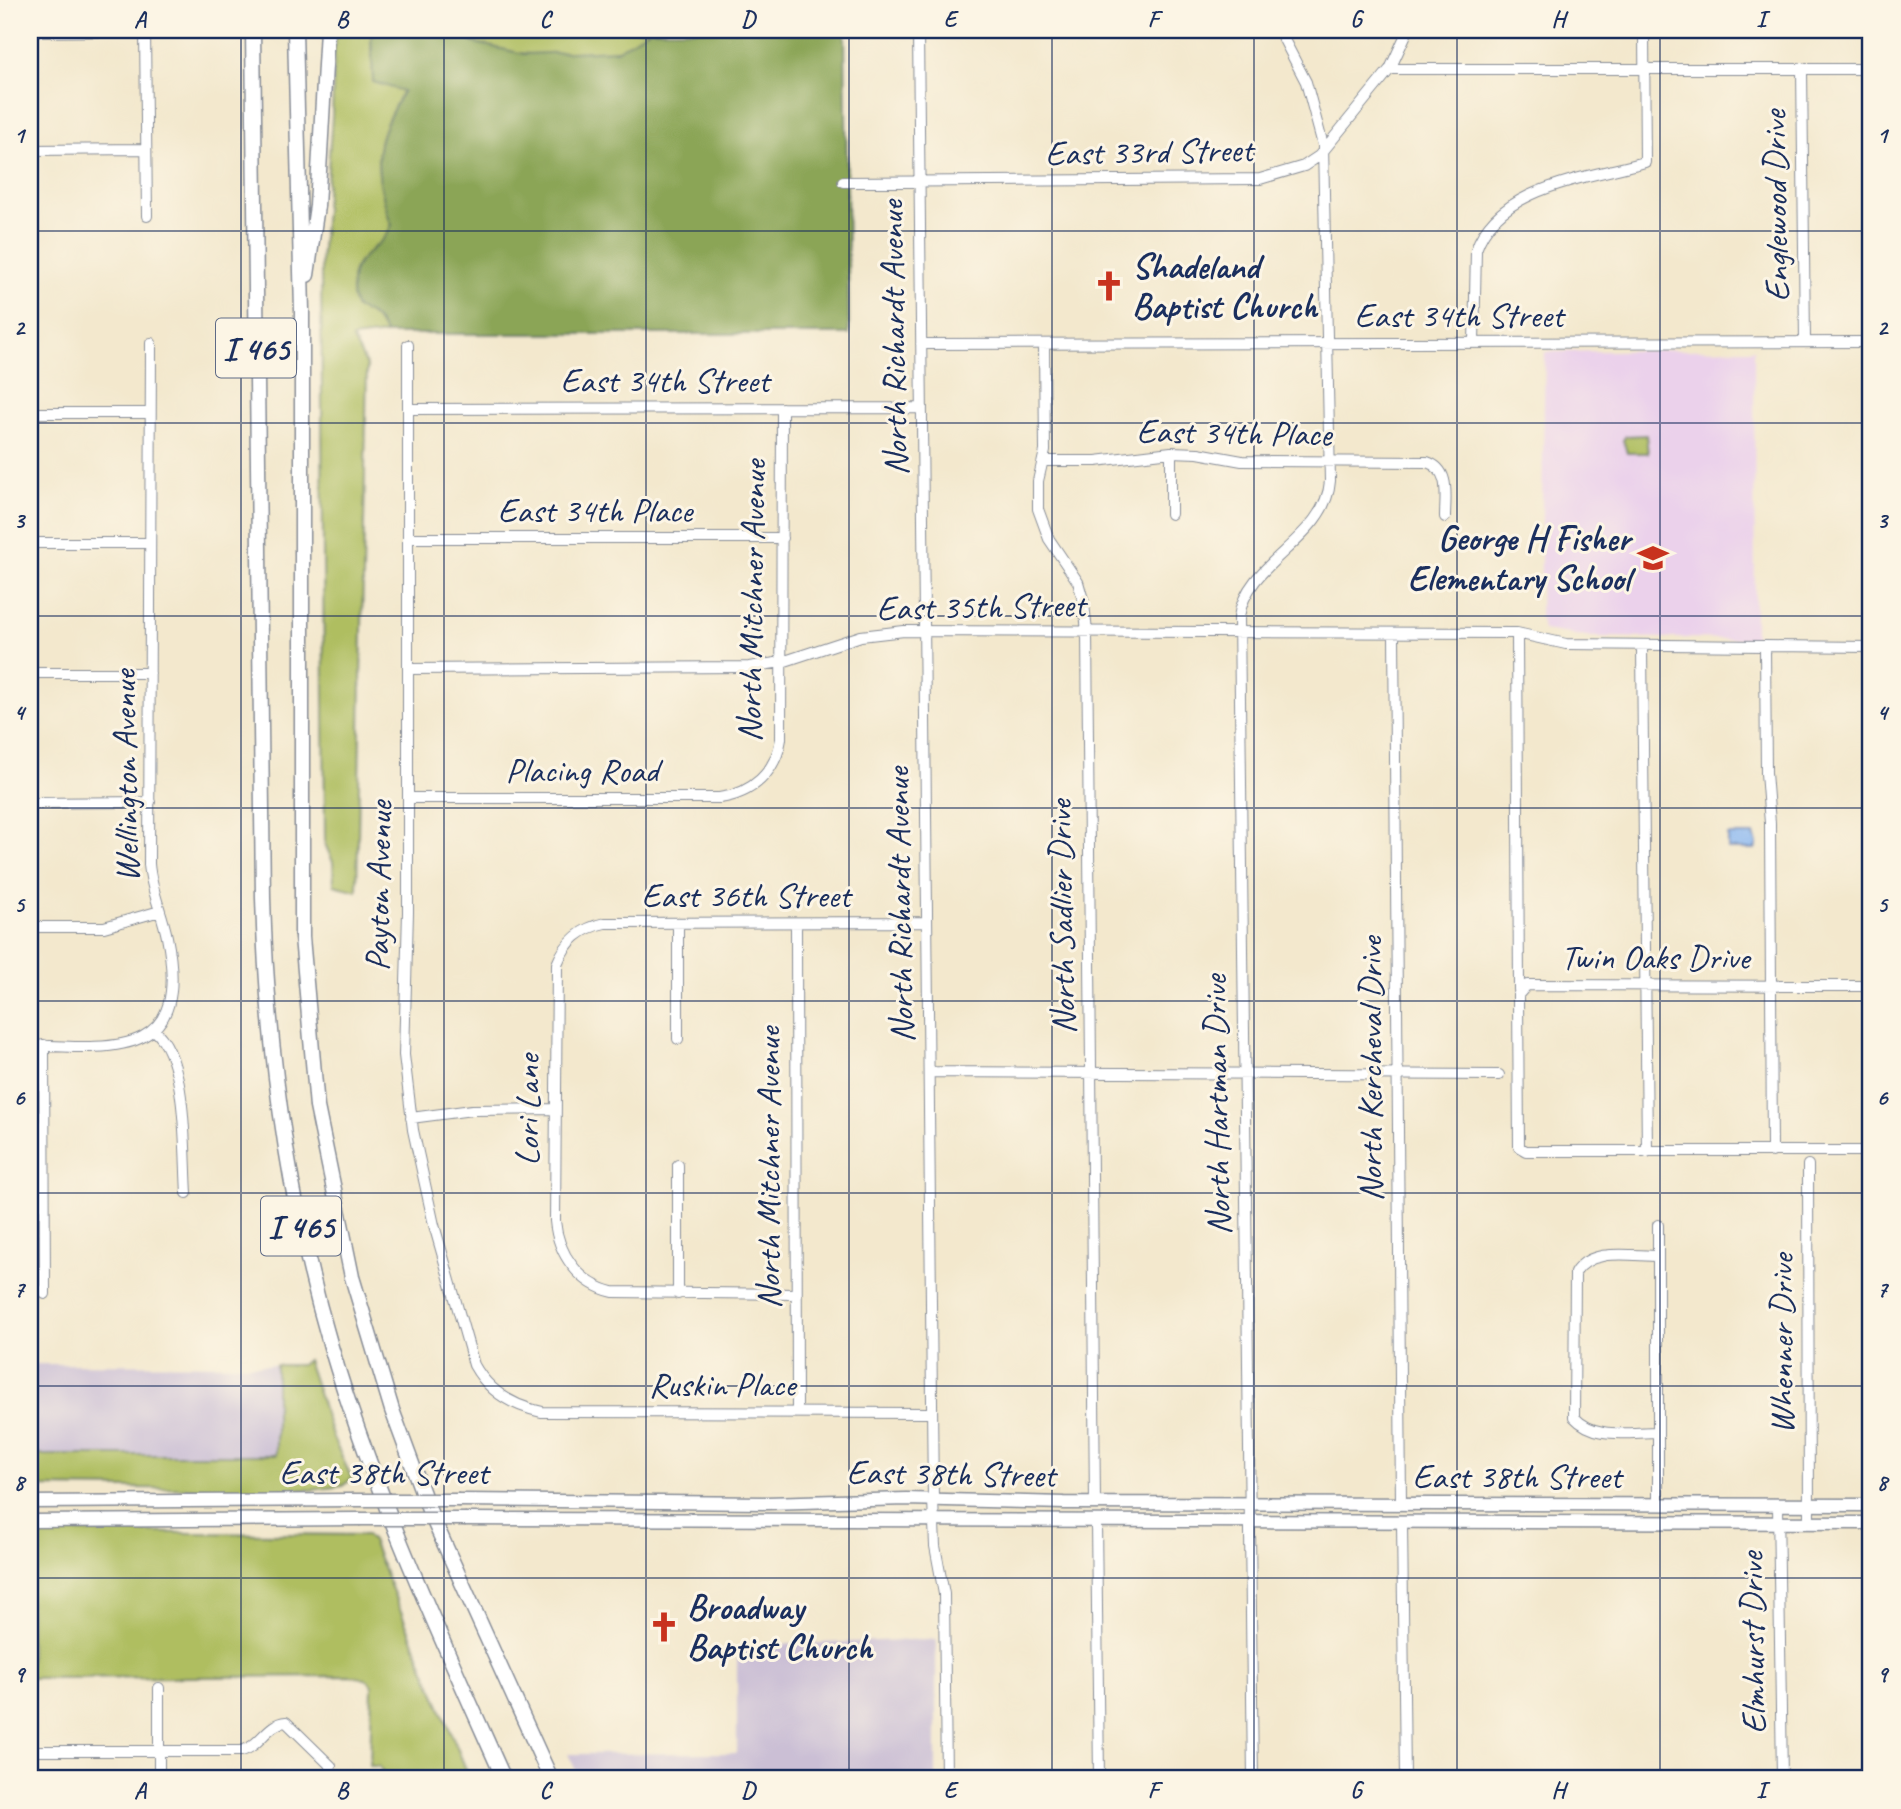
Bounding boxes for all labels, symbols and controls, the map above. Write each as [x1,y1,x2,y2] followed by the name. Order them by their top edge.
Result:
[134,5,148,34] text: A
[336,5,350,34] text: B
[540,5,554,34] text: C
[741,5,757,34] text: D
[944,5,960,34] text: E
[1148,5,1164,34] text: F
[1350,5,1365,34] text: G
[1551,5,1569,34] text: H
[1756,5,1771,34] text: I
[1751,107,1800,302] street label: Englewood Drive
[14,121,27,150] text: 1
[1877,121,1890,150] text: 1
[1045,127,1257,176] street label: East 33rd Street
[869,197,918,476] street label: North Richardt Avenue
[1132,244,1319,329] place label: Shadeland Baptist Church
[1092,269,1126,303] church icon: Shadeland Baptist Church
[1355,293,1567,338] street label: East 34th Street
[14,313,27,342] text: 2
[1877,313,1890,342] text: 2
[216,318,296,378] road number: I 465
[561,358,773,403] street label: East 34th Street
[1136,408,1334,457] street label: East 34th Place
[727,457,777,742] street label: North Mitchner Avenue
[498,488,695,533] street label: East 34th Place
[14,506,27,535] text: 3
[1877,506,1890,535] text: 3
[1408,516,1637,601] place label: George H Fisher Elementary School
[1636,541,1670,575] school or university icon: George H Fisher Elementary School
[876,582,1089,631] street label: East 35th Street
[101,667,150,883] street label: Wellington Avenue
[14,698,27,727] text: 4
[1877,698,1890,727] text: 4
[505,748,664,793] street label: Placing Road
[875,764,924,1043] street label: North Richardt Avenue
[1037,797,1086,1034] street label: North Sadlier Drive
[355,798,403,971] street label: Payton Avenue
[642,873,854,918] street label: East 36th Street
[14,890,26,919] text: 5
[1877,890,1889,919] text: 5
[1348,934,1393,1201] street label: North Kercheval Drive
[1561,935,1752,980] street label: Twin Oaks Drive
[1192,972,1241,1236] street label: North Hartman Drive
[746,1024,791,1309] street label: North Mitchner Avenue
[505,1052,550,1166] street label: Lori Lane
[14,1083,27,1112] text: 6
[1877,1083,1890,1112] text: 6
[261,1196,341,1256] road number: I 465
[1759,1251,1804,1434] street label: Whenner Drive
[14,1275,27,1304] text: 7
[1877,1275,1890,1304] text: 7
[649,1362,798,1407] street label: Ruskin Place
[846,1449,1059,1498] street label: East 38th Street
[280,1450,492,1495] street label: East 38th Street
[1413,1454,1625,1499] street label: East 38th Street
[14,1468,27,1497] text: 8
[1877,1468,1890,1497] text: 8
[1728,1549,1777,1734] street label: Elmhurst Drive
[687,1585,874,1670] place label: Broadway Baptist Church
[647,1610,681,1644] church icon: Broadway Baptist Church
[14,1660,27,1689] text: 9
[1877,1660,1890,1689] text: 9
[134,1776,148,1805] text: A
[336,1776,350,1805] text: B
[540,1776,554,1805] text: C
[741,1776,757,1805] text: D
[944,1776,960,1805] text: E
[1148,1776,1164,1805] text: F
[1350,1776,1365,1805] text: G
[1551,1776,1569,1805] text: H
[1756,1776,1771,1805] text: I

